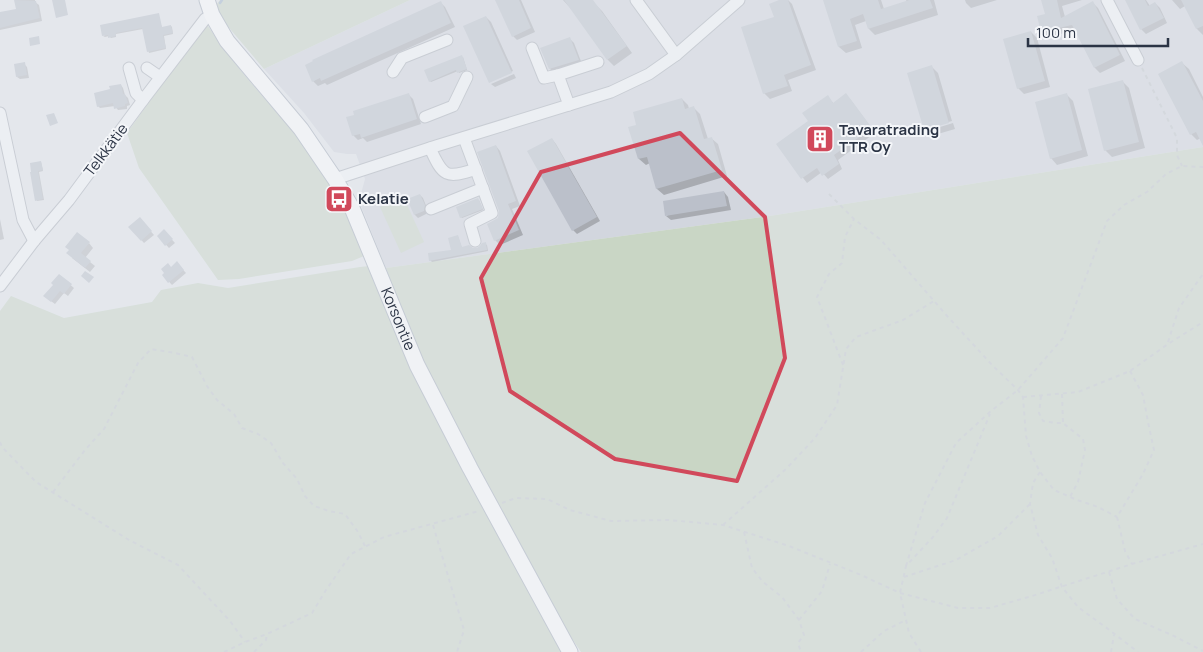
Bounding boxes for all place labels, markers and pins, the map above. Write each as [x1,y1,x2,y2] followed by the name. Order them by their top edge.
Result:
[839,119,939,157] place label: Tavaratrading TTR Oy
[805,124,835,154] building icon: Tavaratrading TTR Oy
[324,184,354,214] bus stop icon: Kelatie
[358,188,409,209] place label: Kelatie

